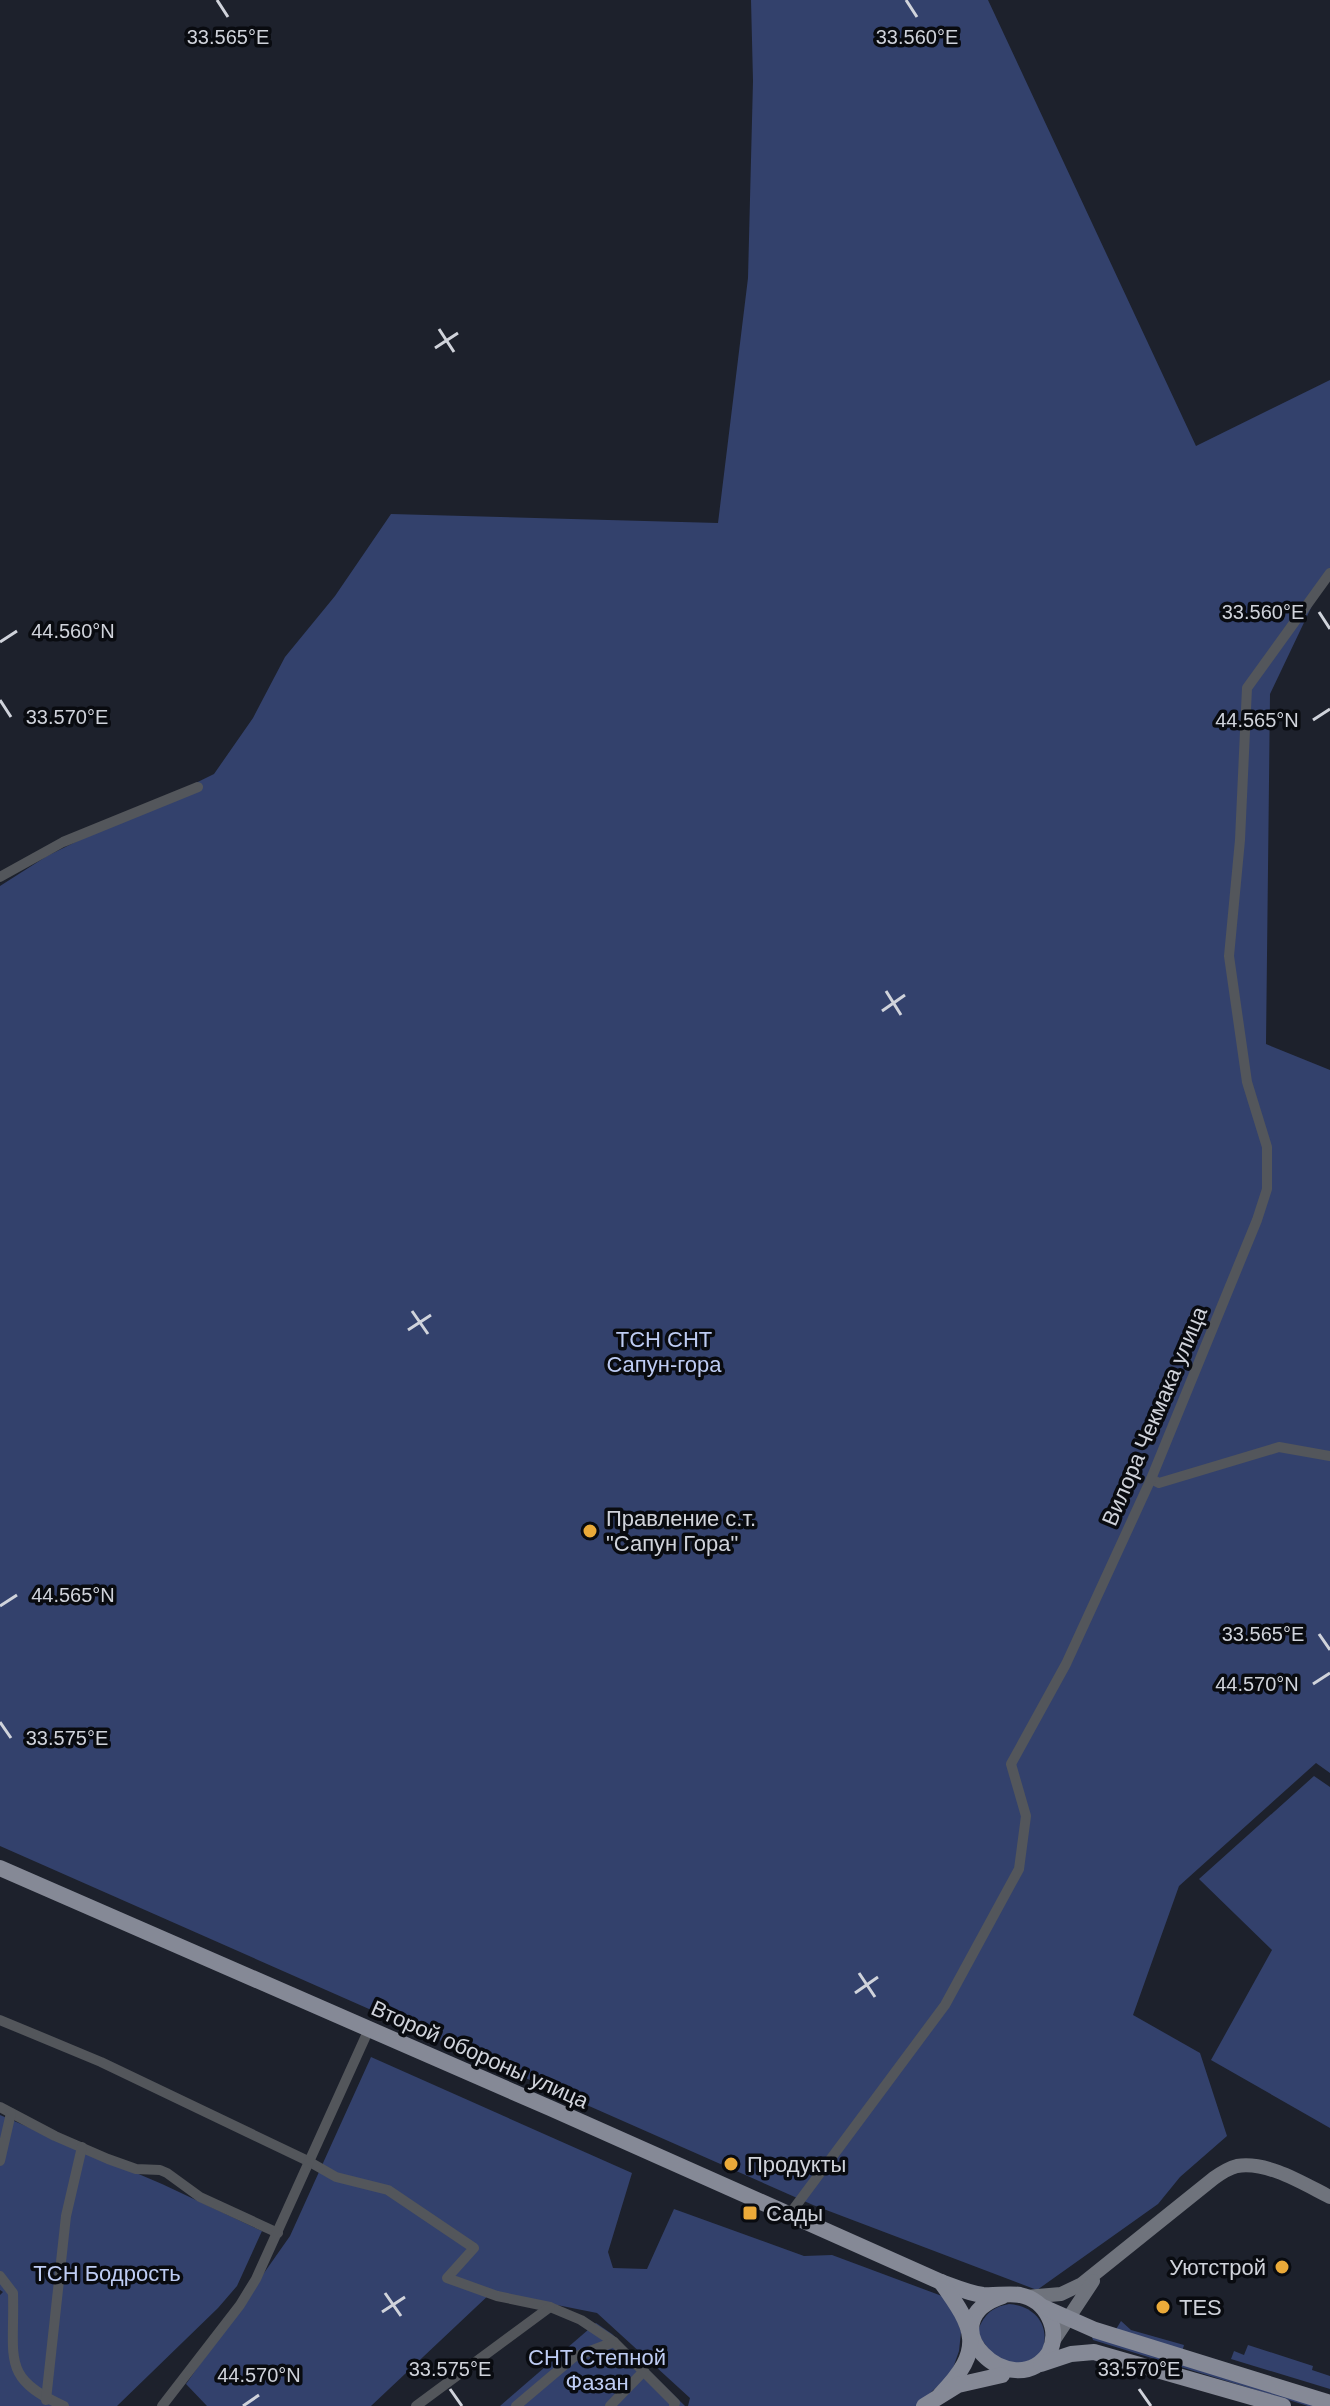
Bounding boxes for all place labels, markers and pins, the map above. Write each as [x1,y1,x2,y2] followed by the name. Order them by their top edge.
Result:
[606,1506,756,1556] place label: Правление с.т. "Сапун Гора"
[581,1522,599,1540] marker: Правление с.т. "Сапун Гора"
[747,2152,846,2177] place label: Продукты
[722,2155,740,2173] marker: Продукты
[766,2201,823,2226] place label: Сады
[741,2204,759,2222] marker: Сады
[1169,2255,1266,2280] place label: Уютстрой
[1273,2258,1291,2276] marker: Уютстрой
[1179,2295,1222,2320] place label: TES
[1154,2298,1172,2316] marker: TES

